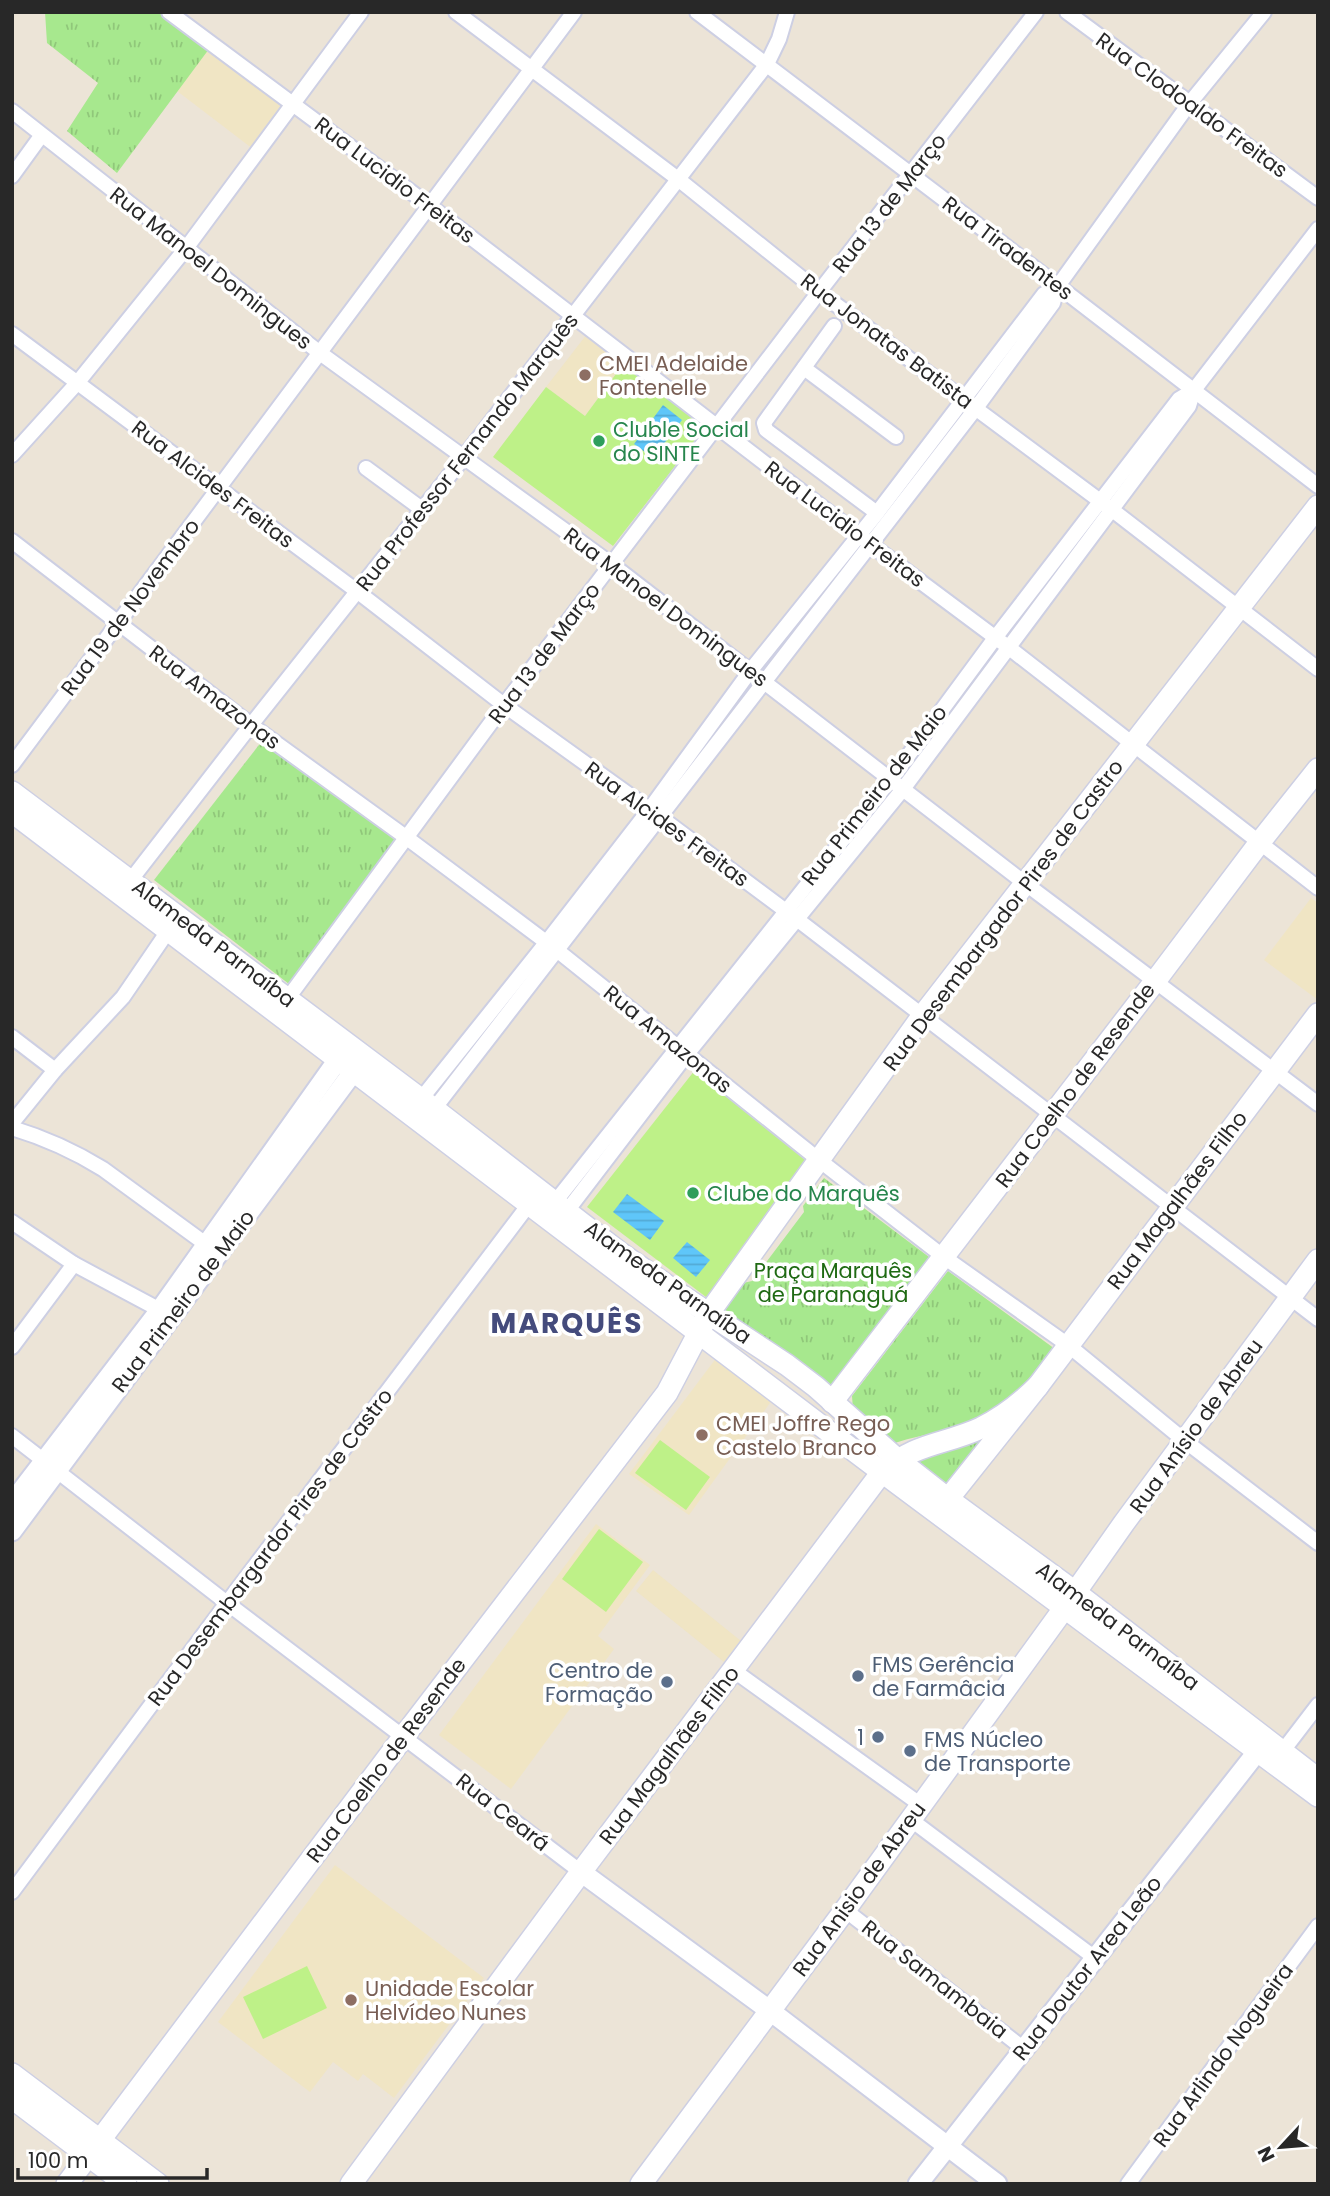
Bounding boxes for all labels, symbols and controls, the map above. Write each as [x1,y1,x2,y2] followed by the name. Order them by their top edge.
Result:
[1090,26,1294,184] street label: Rua Clodoaldo Freitas
[309,110,481,250] street label: Rua Lucidio Freitas
[825,127,953,279] street label: Rua 13 de Março
[104,180,318,356] street label: Rua Manoel Domingues
[937,189,1079,307] street label: Rua Tiradentes
[795,266,979,416] street label: Rua Jonatas Batista
[349,307,585,597] street label: Rua Professor Fernando Marquês
[599,349,748,402] place label: CMEI Adelaide Fontenelle
[577,367,593,383] marker: CMEI Adelaide Fontenelle
[126,413,300,555] street label: Rua Alcides Freitas
[613,415,749,468] place label: Cluble Social do SINTE
[591,433,607,449] marker: Cluble Social do SINTE
[759,454,931,594] street label: Rua Lucidio Freitas
[54,513,206,701] street label: Rua 19 de Novembro
[558,520,774,694] street label: Rua Manoel Domingues
[481,576,607,730] street label: Rua 13 de Março
[143,638,287,756] street label: Rua Amazonas
[794,699,954,891] street label: Rua Primeiro de Maio
[876,753,1130,1077] street label: Rua Desembargador Pires de Castro
[579,755,755,893] street label: Rua Alcides Freitas
[126,872,302,1014] street label: Alameda Parnaíba
[988,977,1162,1193] street label: Rua Coelho de Resende
[598,978,738,1100] street label: Rua Amazonas
[1100,1105,1254,1295] street label: Rua Magalhães Filho
[707,1179,900,1208] place label: Clube do Marquês
[685,1185,701,1201] marker: Clube do Marquês
[105,1204,261,1398] street label: Rua Primeiro de Maio
[579,1213,757,1351] street label: Alameda Parnaíba
[754,1256,912,1309] park label: Praça Marquês de Paranaguá
[491,1304,643,1343] district label: MARQUÊS
[1123,1333,1269,1519] street label: Rua Anísio de Abreu
[141,1382,399,1712] street label: Rua Desembargardor Pires de Castro
[716,1409,890,1462] place label: CMEI Joffre Rego Castelo Branco
[694,1427,710,1443] marker: CMEI Joffre Rego Castelo Branco
[1030,1555,1206,1697] street label: Alameda Parnaíba
[872,1650,1014,1703] place label: FMS Gerência de Farmâcia
[299,1652,473,1868] street label: Rua Coelho de Resende
[545,1656,653,1709] place label: Centro de Formação
[592,1660,746,1850] street label: Rua Magalhães Filho
[850,1668,866,1684] marker: FMS Gerência de Farmâcia
[659,1674,675,1690] marker: Centro de Formação
[857,1723,864,1752] place label: 1
[924,1725,1071,1778] place label: FMS Núcleo de Transporte
[870,1729,886,1745] marker: 1
[902,1743,918,1759] marker: FMS Núcleo de Transporte
[450,1766,556,1858] street label: Rua Ceará
[786,1796,932,1982] street label: Rua Anisio de Abreu
[1006,1870,1168,2066] street label: Rua Doutor Area Leão
[856,1913,1014,2045] street label: Rua Samambaia
[1146,1957,1300,2153] street label: Rua Arlindo Nogueira
[365,1974,534,2027] place label: Unidade Escolar Helvídeo Nunes
[343,1992,359,2008] marker: Unidade Escolar Helvídeo Nunes
[1246,2112,1316,2182] north arrow
[18,2136,206,2180] scale bar
[1251,2142,1281,2167] text: N
[28,2146,88,2175] text: 100 m

